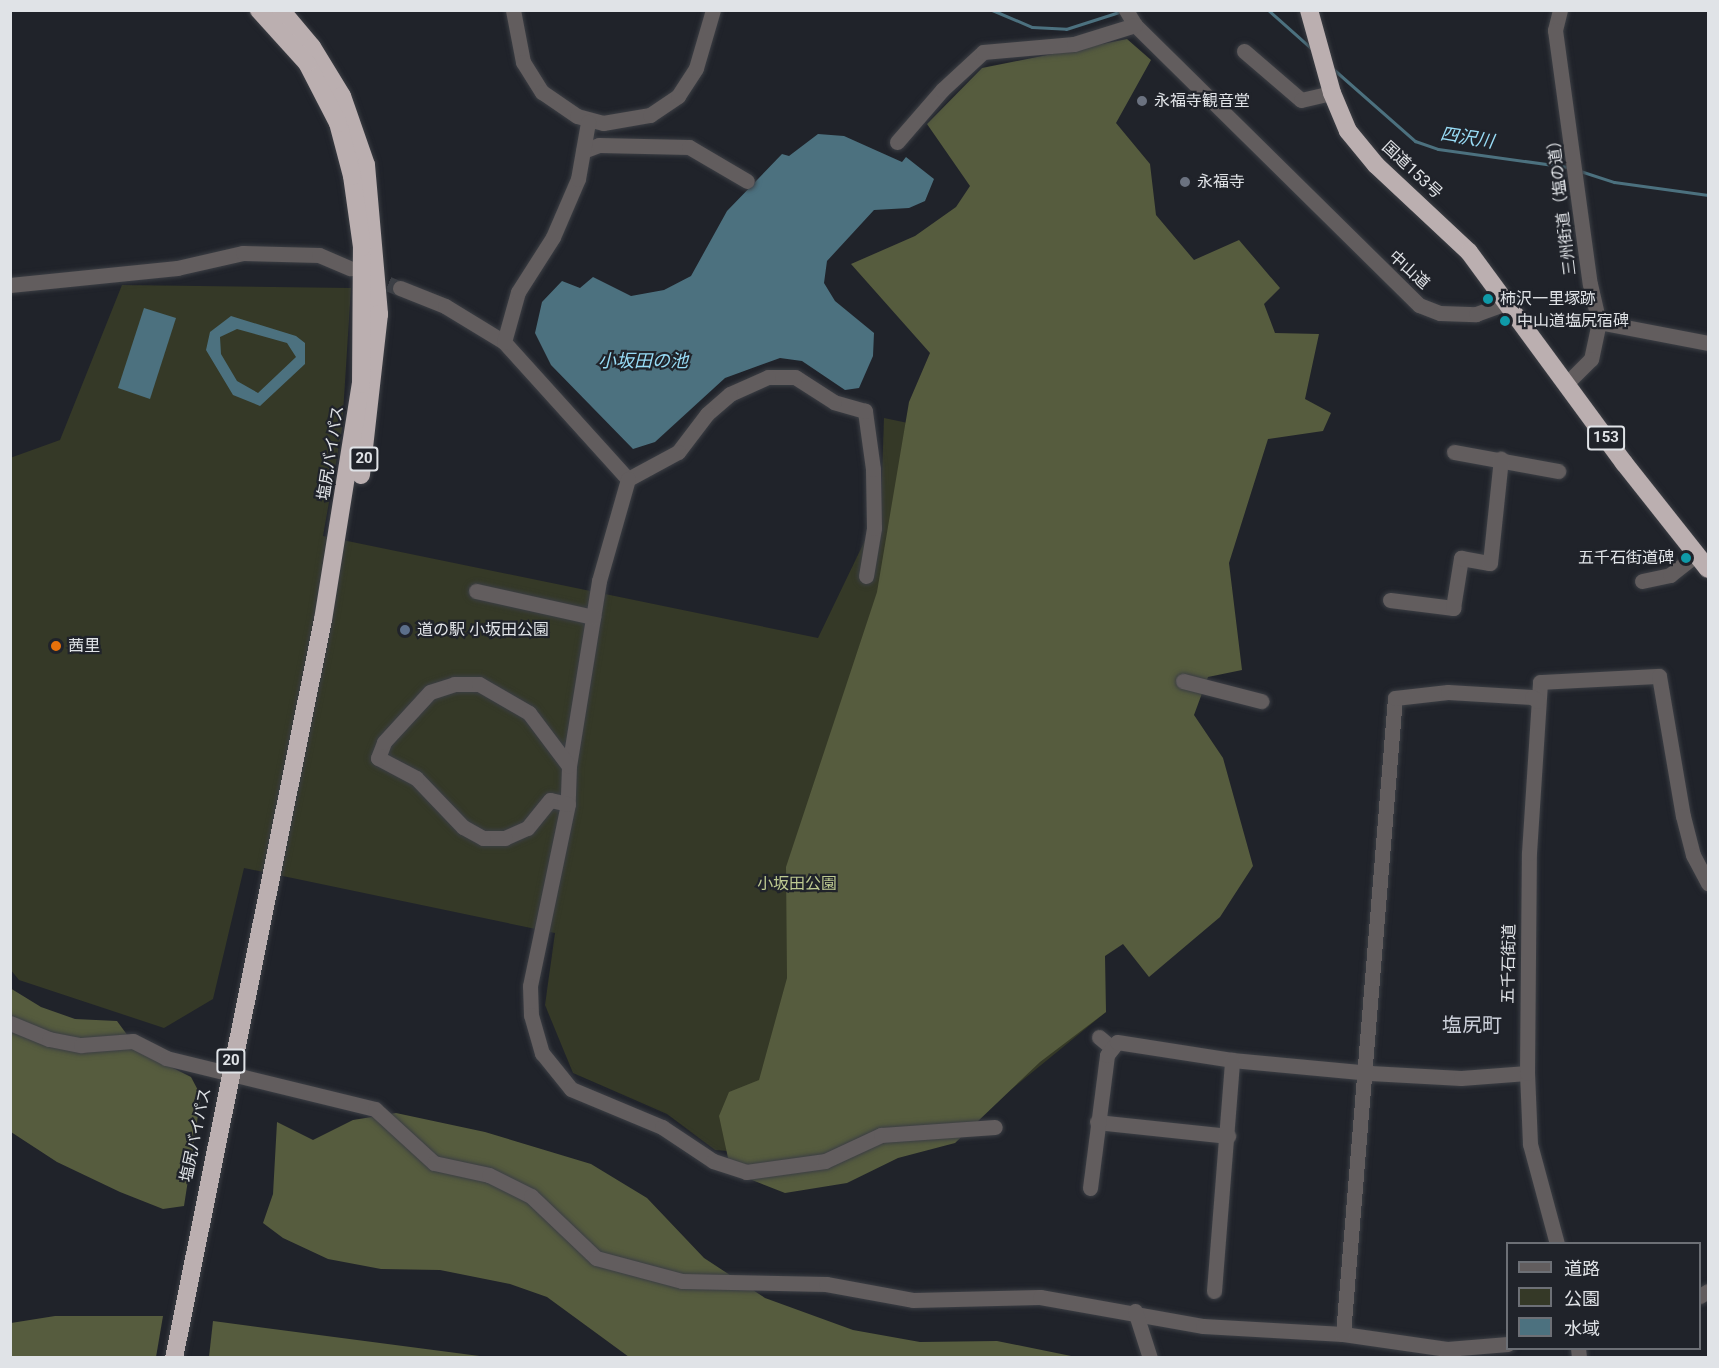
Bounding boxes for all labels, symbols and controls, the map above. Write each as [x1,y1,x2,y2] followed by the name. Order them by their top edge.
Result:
[1154,91,1250,111] place label: 永福寺観音堂
[1135,94,1149,108] marker: 永福寺観音堂
[1439,123,1495,153] water label: 四沢川
[1544,131,1580,277] street label: 三州街道（塩の道）
[1378,137,1446,203] street label: 国道153号
[1197,172,1245,192] place label: 永福寺
[1178,175,1192,189] marker: 永福寺
[1385,247,1433,293] street label: 中山道
[1500,289,1596,309] place label: 柿沢一里塚跡
[1481,292,1495,306] marker: 柿沢一里塚跡
[1517,311,1629,331] place label: 中山道塩尻宿碑
[1498,314,1512,328] marker: 中山道塩尻宿碑
[598,350,688,372] water label: 小坂田の池
[314,404,348,502] street label: 塩尻バイパス
[1586,426,1626,450] road number: 153
[349,447,379,471] road number: 20
[1578,548,1674,568] place label: 五千石街道碑
[1679,551,1693,565] marker: 五千石街道碑
[417,620,549,640] place label: 道の駅 小坂田公園
[398,623,412,637] marker: 道の駅 小坂田公園
[68,636,100,656] place label: 茜里
[49,639,63,653] marker: 茜里
[757,874,837,894] park label: 小坂田公園
[1499,924,1519,1004] street label: 五千石街道
[1442,1013,1502,1037] district label: 塩尻町
[216,1049,246,1073] road number: 20
[177,1086,215,1184] street label: 塩尻バイパス
[1506,1242,1701,1350] legend
[1564,1258,1600,1279] text: 道路
[1564,1288,1600,1309] text: 公園
[1564,1318,1600,1339] text: 水域

